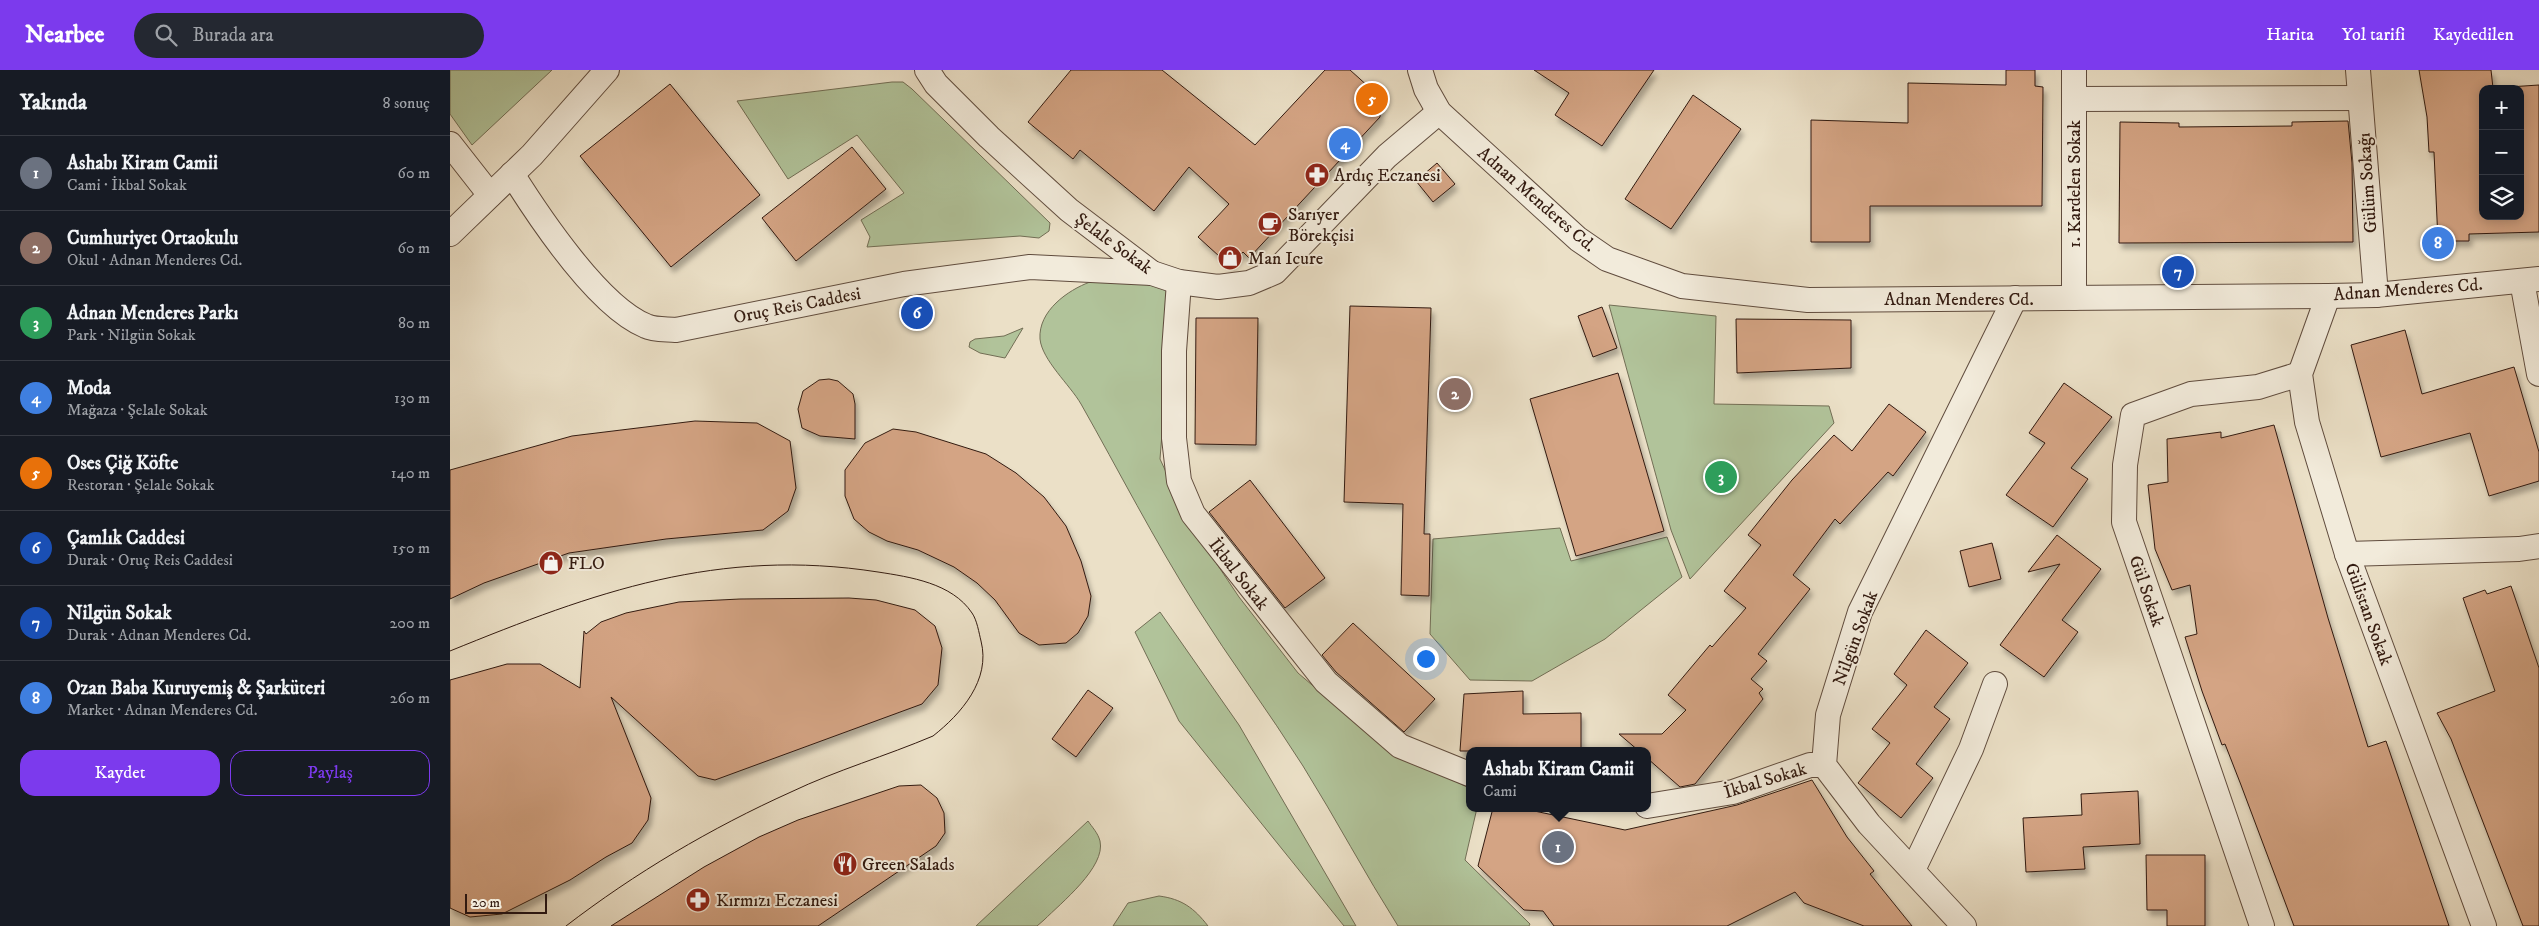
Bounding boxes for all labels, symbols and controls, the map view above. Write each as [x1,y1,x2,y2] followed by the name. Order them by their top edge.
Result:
[134,13,484,58] search box
[25,20,104,50] text: Nearbee
[152,21,180,49] icon: search
[192,24,274,47] text: Burada ara
[2266,24,2314,46] text: Harita
[2342,24,2405,46] text: Yol tarifi
[2433,24,2514,46] text: Kaydedilen
[1356,80,1388,118] pin: 5
[2479,85,2524,220] map controls
[2479,85,2524,130] button: +
[20,90,87,116] text: Yakında
[383,93,430,113] text: 8 sonuç
[2064,120,2086,248] street label: 1. Kardelen Sokak
[1329,125,1361,163] pin: 4
[2479,130,2524,175] button: −
[2354,132,2382,234] street label: Gülüm Sokağı
[1473,142,1600,257] street label: Adnan Menderes Cd.
[67,152,218,175] text: Ashabı Kiram Camii
[1304,162,1330,188] pharmacy icon: Ardıç Eczanesi
[33,163,39,183] text: 1
[398,163,430,183] text: 60 m
[1334,165,1441,187] place label: Ardıç Eczanesi
[67,175,187,195] text: Cami · İkbal Sokak
[2479,175,2524,220] button: layers
[1288,204,1354,247] place label: Sarıyer Börekçisi
[1070,208,1156,279] street label: Şelale Sokak
[1257,211,1283,237] cafe icon: Sarıyer Börekçisi
[2422,224,2454,262] pin: 8
[67,227,238,250] text: Cumhuriyet Ortaokulu
[32,238,40,258] text: 2
[398,238,430,258] text: 60 m
[1217,245,1243,271] shop icon: Man Icure
[1248,248,1323,270] place label: Man Icure
[67,250,242,270] text: Okul · Adnan Menderes Cd.
[2162,253,2194,291] pin: 7
[2333,274,2483,306] street label: Adnan Menderes Cd.
[732,283,863,329] street label: Oruç Reis Caddesi
[1884,289,2034,311] street label: Adnan Menderes Cd.
[901,294,933,332] pin: 6
[67,302,239,325] text: Adnan Menderes Parkı
[33,313,39,333] text: 3
[398,313,430,333] text: 80 m
[67,325,196,345] text: Park · Nilgün Sokak
[1439,375,1471,413] pin: 2
[67,377,111,400] text: Moda
[31,388,41,408] text: 4
[394,388,430,408] text: 130 m
[67,400,208,420] text: Mağaza · Şelale Sokak
[67,452,178,475] text: Oses Çiğ Köfte
[1705,458,1737,496] pin: 3
[32,463,40,483] text: 5
[391,463,430,483] text: 140 m
[67,475,214,495] text: Restoran · Şelale Sokak
[67,527,185,550] text: Çamlık Caddesi
[1203,534,1274,615] street label: İkbal Sokak
[32,538,40,558] text: 6
[392,538,430,558] text: 150 m
[67,550,233,570] text: Durak · Oruç Reis Caddesi
[538,550,564,576] shop icon: FLO
[568,553,605,575] place label: FLO
[2124,553,2169,630] street label: Gül Sokak
[2339,560,2397,669] street label: Gülistan Sokak
[1829,588,1883,689] street label: Nilgün Sokak
[67,602,172,625] text: Nilgün Sokak
[32,613,40,633] text: 7
[389,613,430,633] text: 200 m
[67,625,251,645] text: Durak · Adnan Menderes Cd.
[1413,646,1439,672] your location
[67,677,325,700] text: Ozan Baba Kuruyemiş & Şarküteri
[32,688,40,708] text: 8
[390,688,430,708] text: 260 m
[67,700,258,720] text: Market · Adnan Menderes Cd.
[1466,747,1651,812] popup
[20,750,220,796] button: Kaydet
[230,750,430,796] button: Paylaş
[1721,757,1809,804] street label: İkbal Sokak
[1483,758,1634,781] text: Ashabı Kiram Camii
[1483,781,1517,801] text: Cami
[1542,828,1574,866] pin: 1
[832,851,858,877] restaurant icon: Green Salads
[862,854,955,876] place label: Green Salads
[685,887,711,913] pharmacy icon: Kırmızı Eczanesi
[716,890,838,912] place label: Kırmızı Eczanesi
[465,891,548,914] scale bar
[472,894,500,912] text: 20 m

